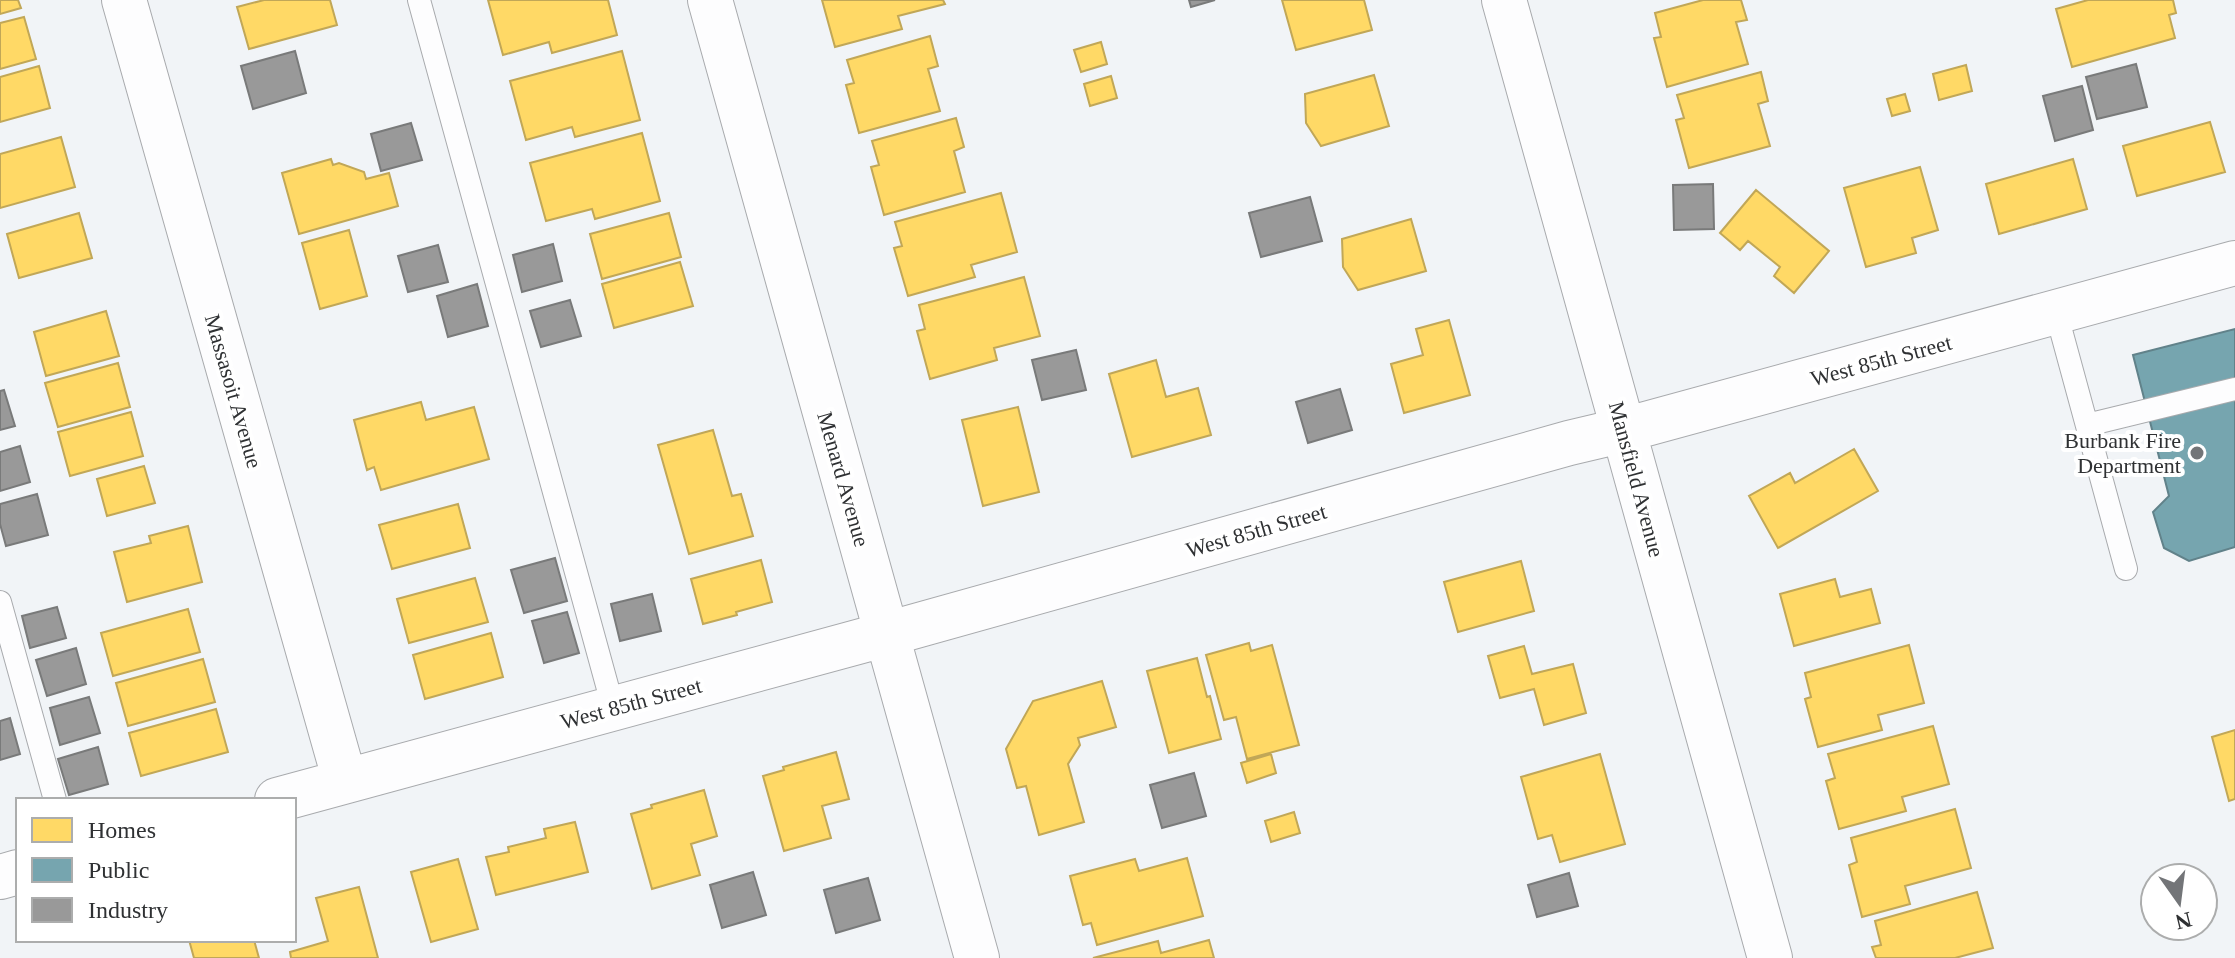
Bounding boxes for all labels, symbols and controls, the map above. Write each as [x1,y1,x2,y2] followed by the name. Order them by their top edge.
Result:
[200,311,267,471] street label: Massasoit Avenue
[1808,330,1954,391] street label: West 85th Street
[1604,398,1669,560] street label: Mansfield Avenue
[812,409,875,550] street label: Menard Avenue
[2064,428,2181,478] place label: Burbank Fire Department
[2188,444,2206,462] marker: Burbank Fire Department
[1183,498,1329,562] street label: West 85th Street
[558,673,704,734] street label: West 85th Street
[16,798,296,942] legend
[88,817,156,843] text: Homes
[88,857,149,883] text: Public
[2139,862,2219,942] north arrow
[88,897,168,923] text: Industry
[2173,907,2194,935] text: N

